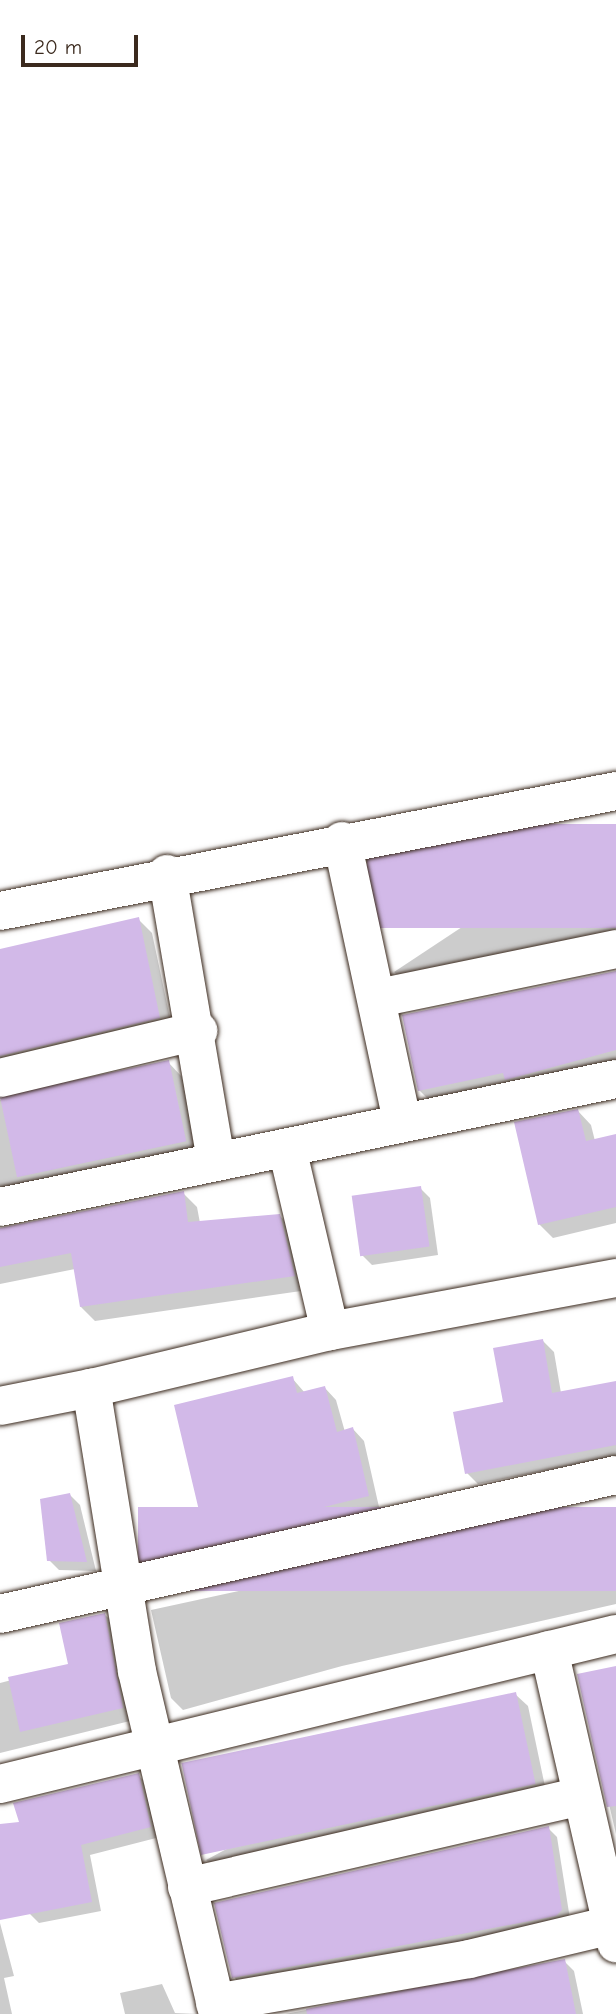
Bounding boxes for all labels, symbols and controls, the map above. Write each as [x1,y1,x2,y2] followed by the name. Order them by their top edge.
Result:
[24,21,142,65] scale bar
[34,35,82,59] text: 20 m

